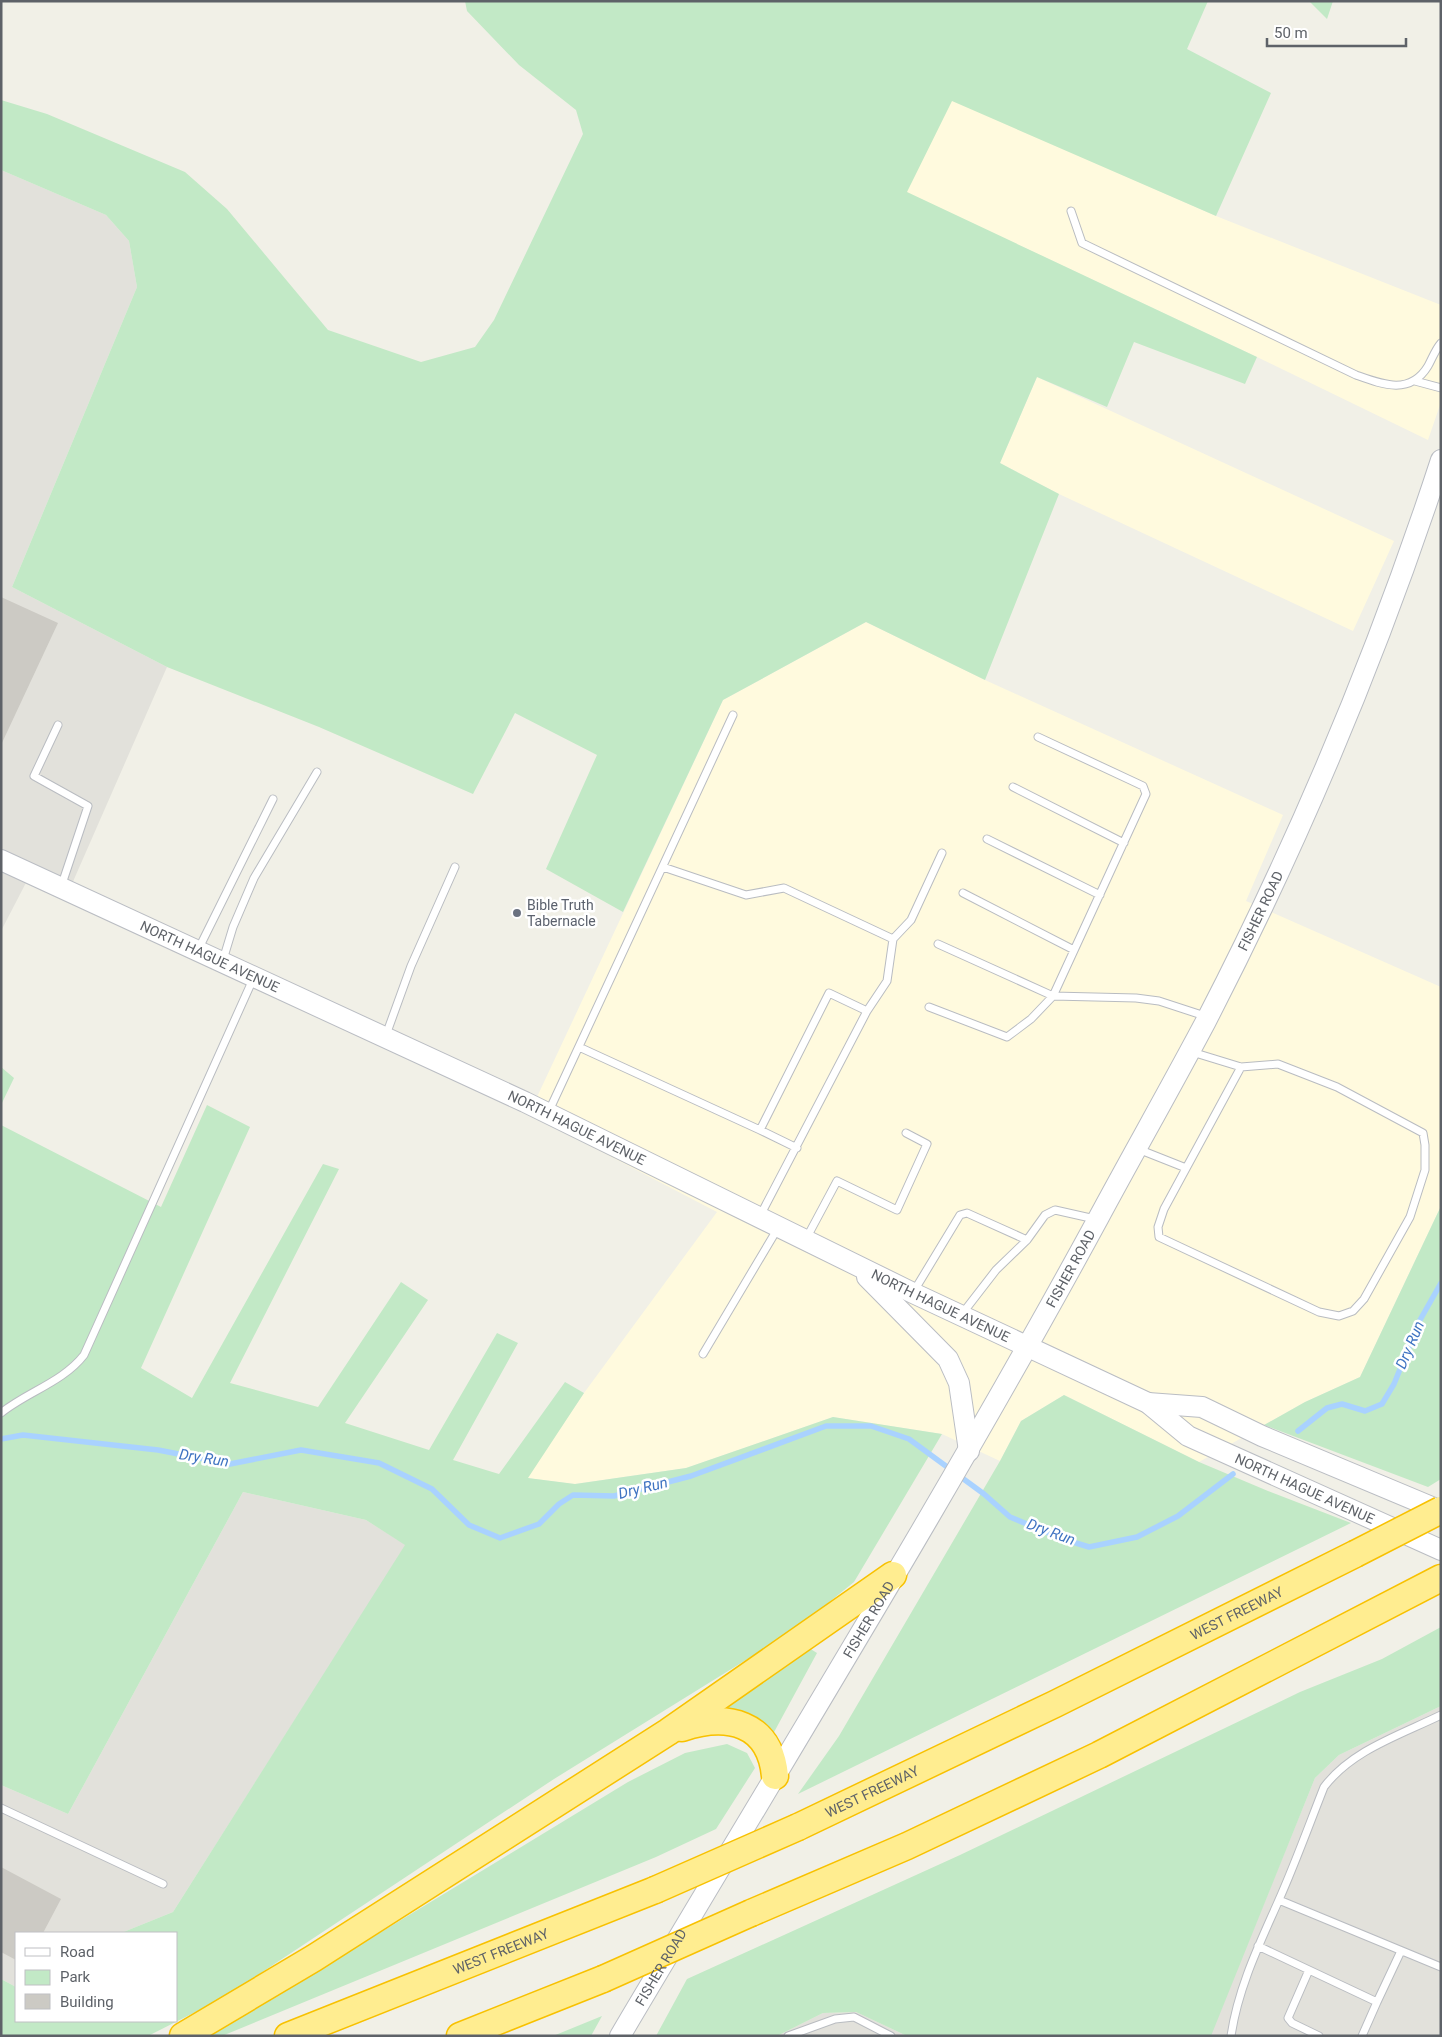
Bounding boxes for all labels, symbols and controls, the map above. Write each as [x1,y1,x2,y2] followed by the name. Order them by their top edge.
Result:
[1267,15,1406,47] scale bar
[1274,24,1308,42] text: 50 m
[1235,868,1286,953] street label: FISHER ROAD
[527,897,596,929] place label: Bible Truth Tabernacle
[511,907,523,919] marker: Bible Truth Tabernacle
[138,917,282,995] street label: NORTH HAGUE AVENUE
[505,1087,648,1168] street label: NORTH HAGUE AVENUE
[1043,1227,1099,1310] street label: FISHER ROAD
[869,1266,1012,1345] street label: NORTH HAGUE AVENUE
[1392,1318,1428,1372] water label: Dry Run
[178,1445,230,1471] water label: Dry Run
[1232,1450,1377,1527] street label: NORTH HAGUE AVENUE
[616,1473,670,1503] water label: Dry Run
[1024,1515,1078,1549] water label: Dry Run
[840,1578,898,1661] street label: FISHER ROAD
[1188,1583,1286,1643] street label: WEST FREEWAY
[823,1762,922,1821] street label: WEST FREEWAY
[451,1925,552,1978] street label: WEST FREEWAY
[632,1926,690,2008] street label: FISHER ROAD
[15,1932,178,2022] legend
[60,1943,94,1961] text: Road
[60,1968,91,1986] text: Park
[60,1993,114,2011] text: Building

